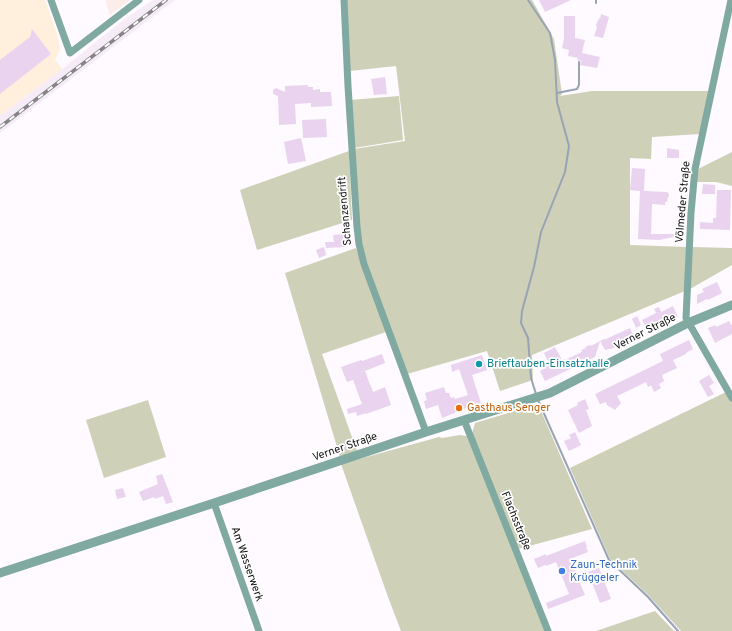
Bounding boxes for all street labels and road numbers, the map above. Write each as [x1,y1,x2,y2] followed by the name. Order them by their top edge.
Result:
[672,160,694,244] street label: Völmeder Straße
[335,176,355,246] street label: Schanzendrift
[612,310,678,354] street label: Verner Straße
[311,429,379,465] street label: Verner Straße
[498,489,534,553] street label: Flachsstraße
[228,525,266,603] street label: Am Wasserwerk

